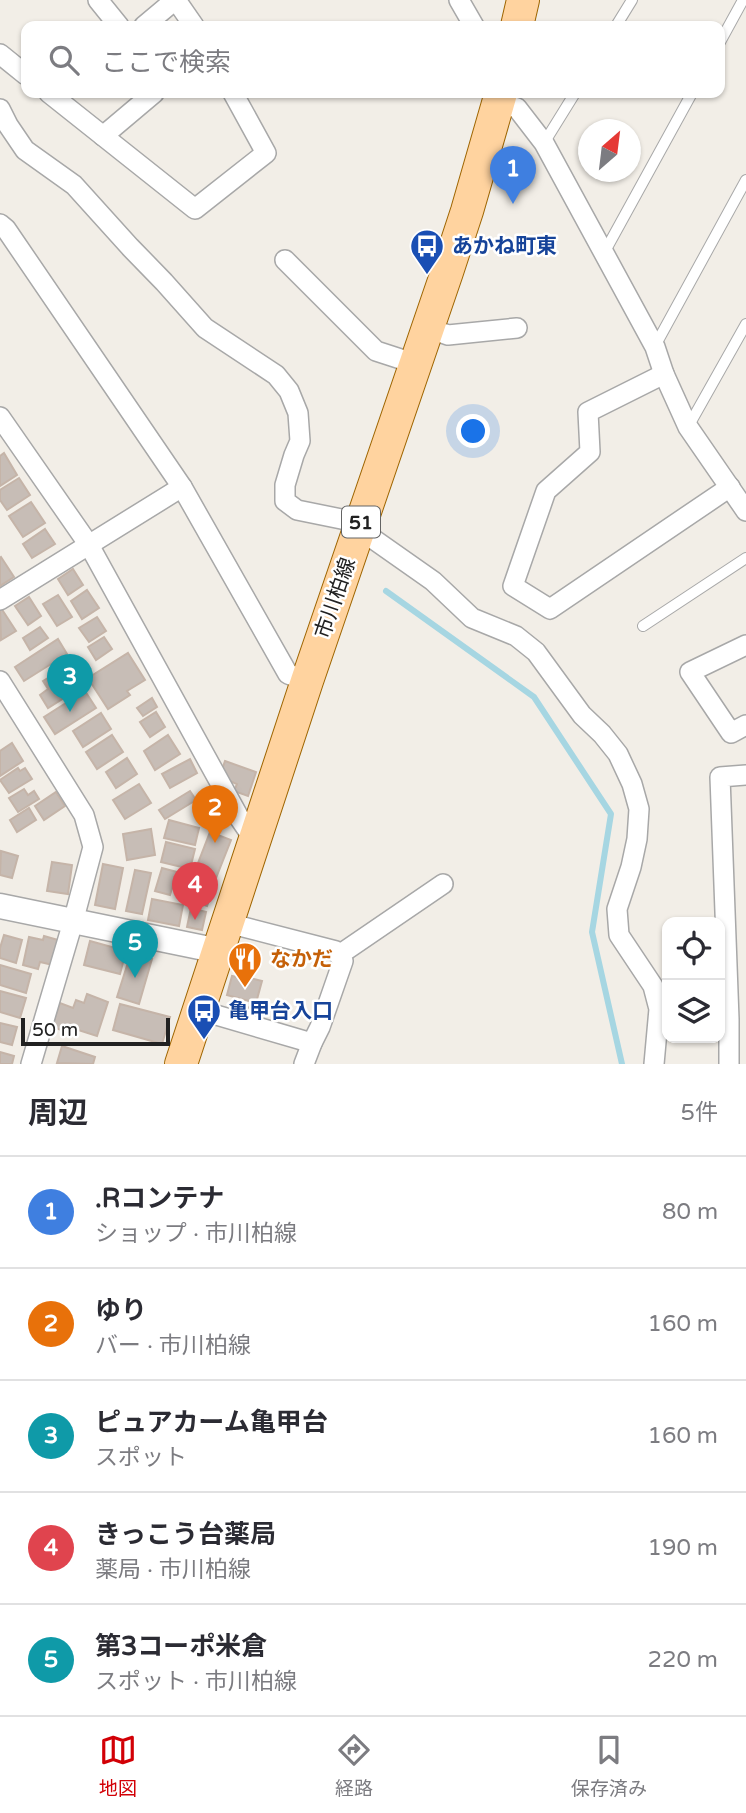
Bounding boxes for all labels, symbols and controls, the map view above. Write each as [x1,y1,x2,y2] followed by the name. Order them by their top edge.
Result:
[21,21,725,98] search box
[45,41,83,79] icon: search
[101,47,231,78] text: ここで検索
[578,119,641,182] north arrow
[490,146,536,204] pin: 1
[408,227,446,276] bus stop icon: あかね町東
[452,234,557,259] place label: あかね町東
[456,414,490,448] your location
[342,506,380,538] road number: 51
[310,554,361,642] street label: 市川柏線
[47,654,93,712] pin: 3
[192,785,238,843] pin: 2
[172,862,218,920] pin: 4
[662,917,725,1043] map controls
[662,917,725,980] button: locate
[112,920,158,978] pin: 5
[226,940,264,989] restaurant icon: なかだ
[270,947,333,972] place label: なかだ
[662,980,725,1043] button: layers
[185,992,223,1041] bus stop icon: 亀甲台入口
[228,999,333,1024] place label: 亀甲台入口
[21,1015,170,1047] scale bar
[32,1019,78,1041] text: 50 m
[28,1095,88,1132] text: 周辺
[681,1099,718,1127] text: 5件
[95,1183,224,1214] text: .Rコンテナ
[44,1198,58,1226] text: 1
[662,1198,718,1226] text: 80 m
[95,1220,297,1248] text: ショップ · 市川柏線
[95,1295,147,1326] text: ゆり
[44,1310,58,1338] text: 2
[648,1310,718,1338] text: 160 m
[95,1332,251,1360] text: バー · 市川柏線
[95,1407,328,1438] text: ピュアカーム亀甲台
[44,1422,58,1450] text: 3
[648,1422,718,1450] text: 160 m
[95,1444,187,1472] text: スポット
[95,1519,276,1550] text: きっこう台薬局
[44,1534,58,1562] text: 4
[648,1534,718,1562] text: 190 m
[95,1556,251,1584] text: 薬局 · 市川柏線
[95,1631,267,1662] text: 第3コーポ米倉
[44,1646,58,1674] text: 5
[648,1646,718,1674] text: 220 m
[95,1668,297,1696] text: スポット · 市川柏線
[99,1731,137,1800] tab: 地図
[335,1731,373,1800] tab: 経路
[571,1731,647,1800] tab: 保存済み

